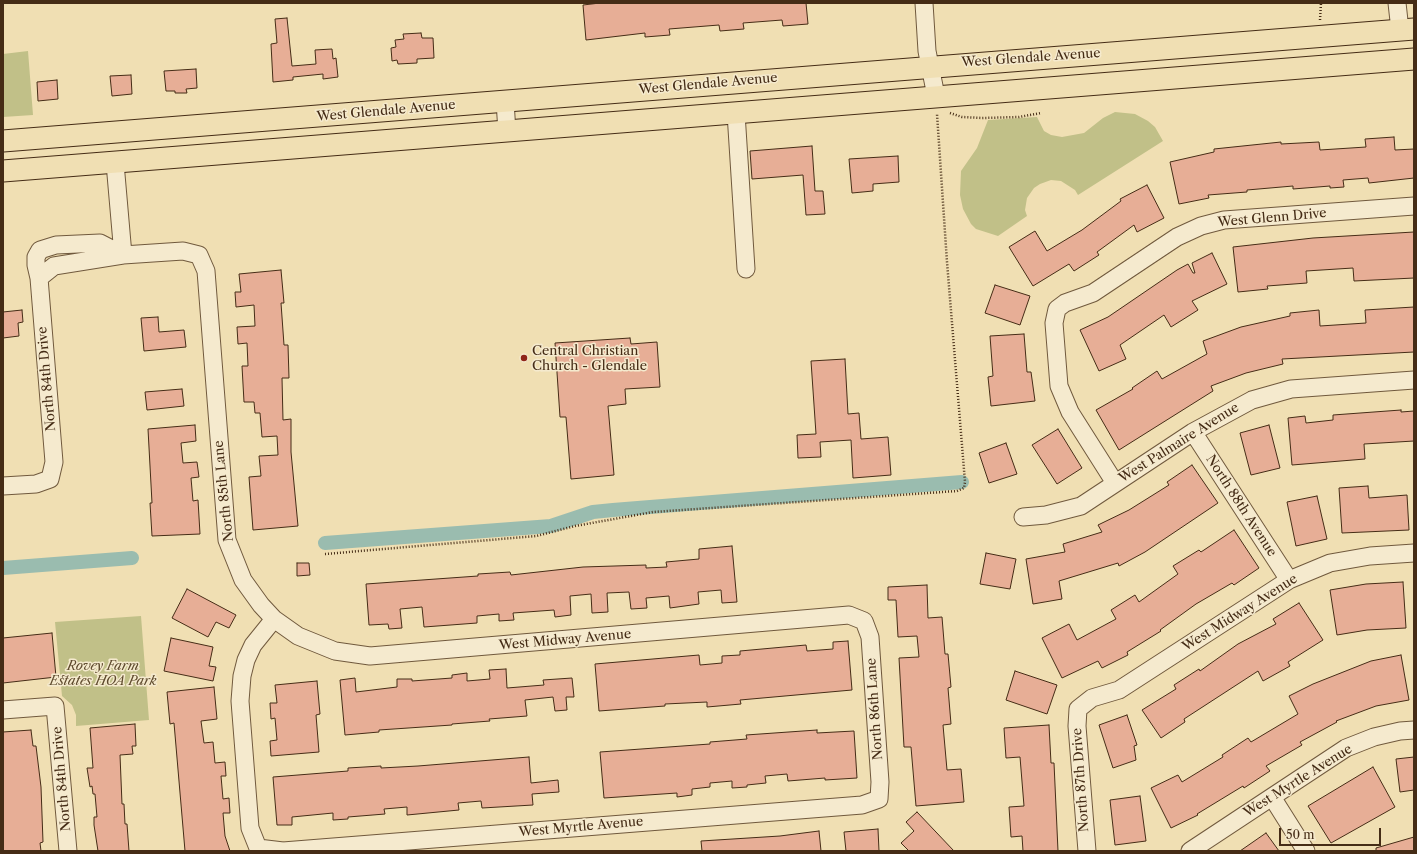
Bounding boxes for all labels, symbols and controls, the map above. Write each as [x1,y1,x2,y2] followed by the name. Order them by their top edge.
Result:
[961,45,1101,71] street label: West Glendale Avenue
[638,70,778,98] street label: West Glendale Avenue
[316,97,456,125] street label: West Glendale Avenue
[1217,205,1327,231] street label: West Glenn Drive
[35,326,59,432] street label: North 84th Drive
[532,343,647,374] place label: Central Christian Church - Glendale
[519,353,529,363] marker: Central Christian Church - Glendale
[1116,400,1242,486] street label: West Palmaire Avenue
[211,440,237,542] street label: North 85th Lane
[1202,452,1280,560] street label: North 88th Avenue
[1180,571,1300,655] street label: West Midway Avenue
[498,626,632,654] street label: West Midway Avenue
[864,657,886,761] street label: North 86th Lane
[49,658,157,689] park label: Rovey Farm Estates HOA Park
[50,726,74,832] street label: North 84th Drive
[1070,728,1092,832] street label: North 87th Drive
[1241,741,1355,821] street label: West Myrtle Avenue
[518,814,644,840] street label: West Myrtle Avenue
[1281,820,1383,846] scale bar
[1286,827,1315,842] text: 50 m

